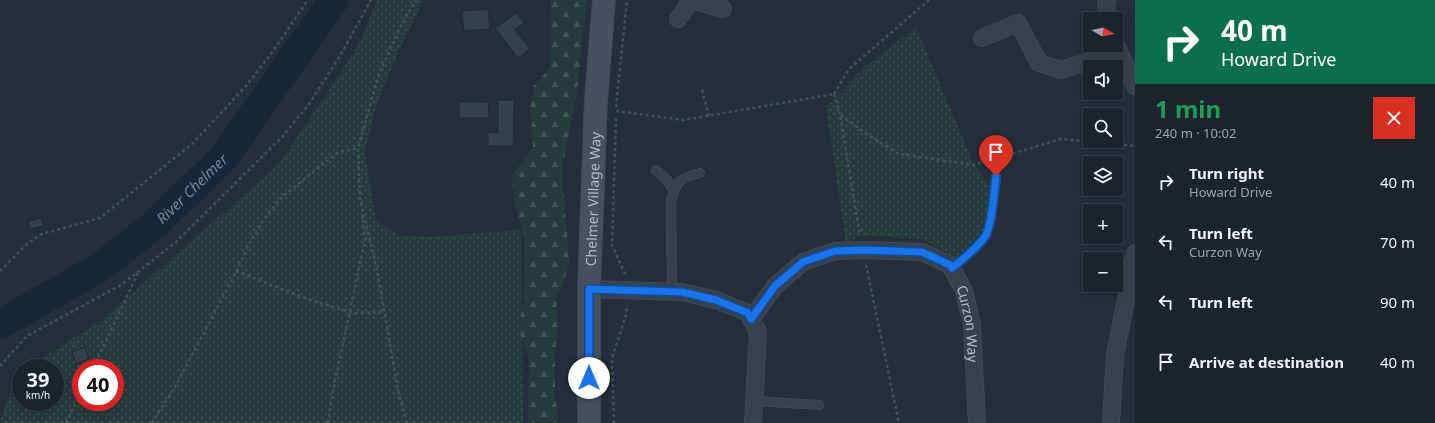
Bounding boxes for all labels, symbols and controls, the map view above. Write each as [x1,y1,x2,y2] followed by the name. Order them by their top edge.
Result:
[1221,11,1288,49] text: 40 m
[1083,12,1123,52] north arrow
[1083,12,1123,292] map controls
[1155,16,1207,68] icon: right
[1221,47,1336,71] text: Howard Drive
[1083,60,1123,100] button: sound
[1155,92,1221,125] text: 1 min
[1373,97,1415,139] button: close
[1083,108,1123,148] button: search
[1155,124,1236,142] text: 240 m · 10:02
[580,131,604,267] street label: Chelmer Village Way
[979,135,1013,176] pin
[985,141,1007,163] icon: arrive
[152,148,232,228] water label: River Chelmer
[1083,156,1123,196] button: layers
[1189,163,1264,183] text: Turn right
[1155,171,1177,193] icon: right
[1380,172,1415,192] text: 40 m
[1189,183,1272,201] text: Howard Drive
[1083,204,1123,244] button: +
[1189,223,1253,243] text: Turn left
[1155,231,1177,253] icon: left
[1380,232,1415,252] text: 70 m
[1189,243,1262,261] text: Curzon Way
[1083,252,1123,292] button: −
[953,281,983,364] street label: Curzon Way
[1155,291,1177,313] icon: left
[1189,292,1253,312] text: Turn left
[1380,292,1415,312] text: 90 m
[1155,351,1177,373] icon: arrive
[1189,352,1344,372] text: Arrive at destination
[1380,352,1415,372] text: 40 m
[568,357,610,399] position arrow
[72,359,124,411] speed limit sign: 40
[27,366,49,393] text: 39
[26,388,50,402] text: km/h

